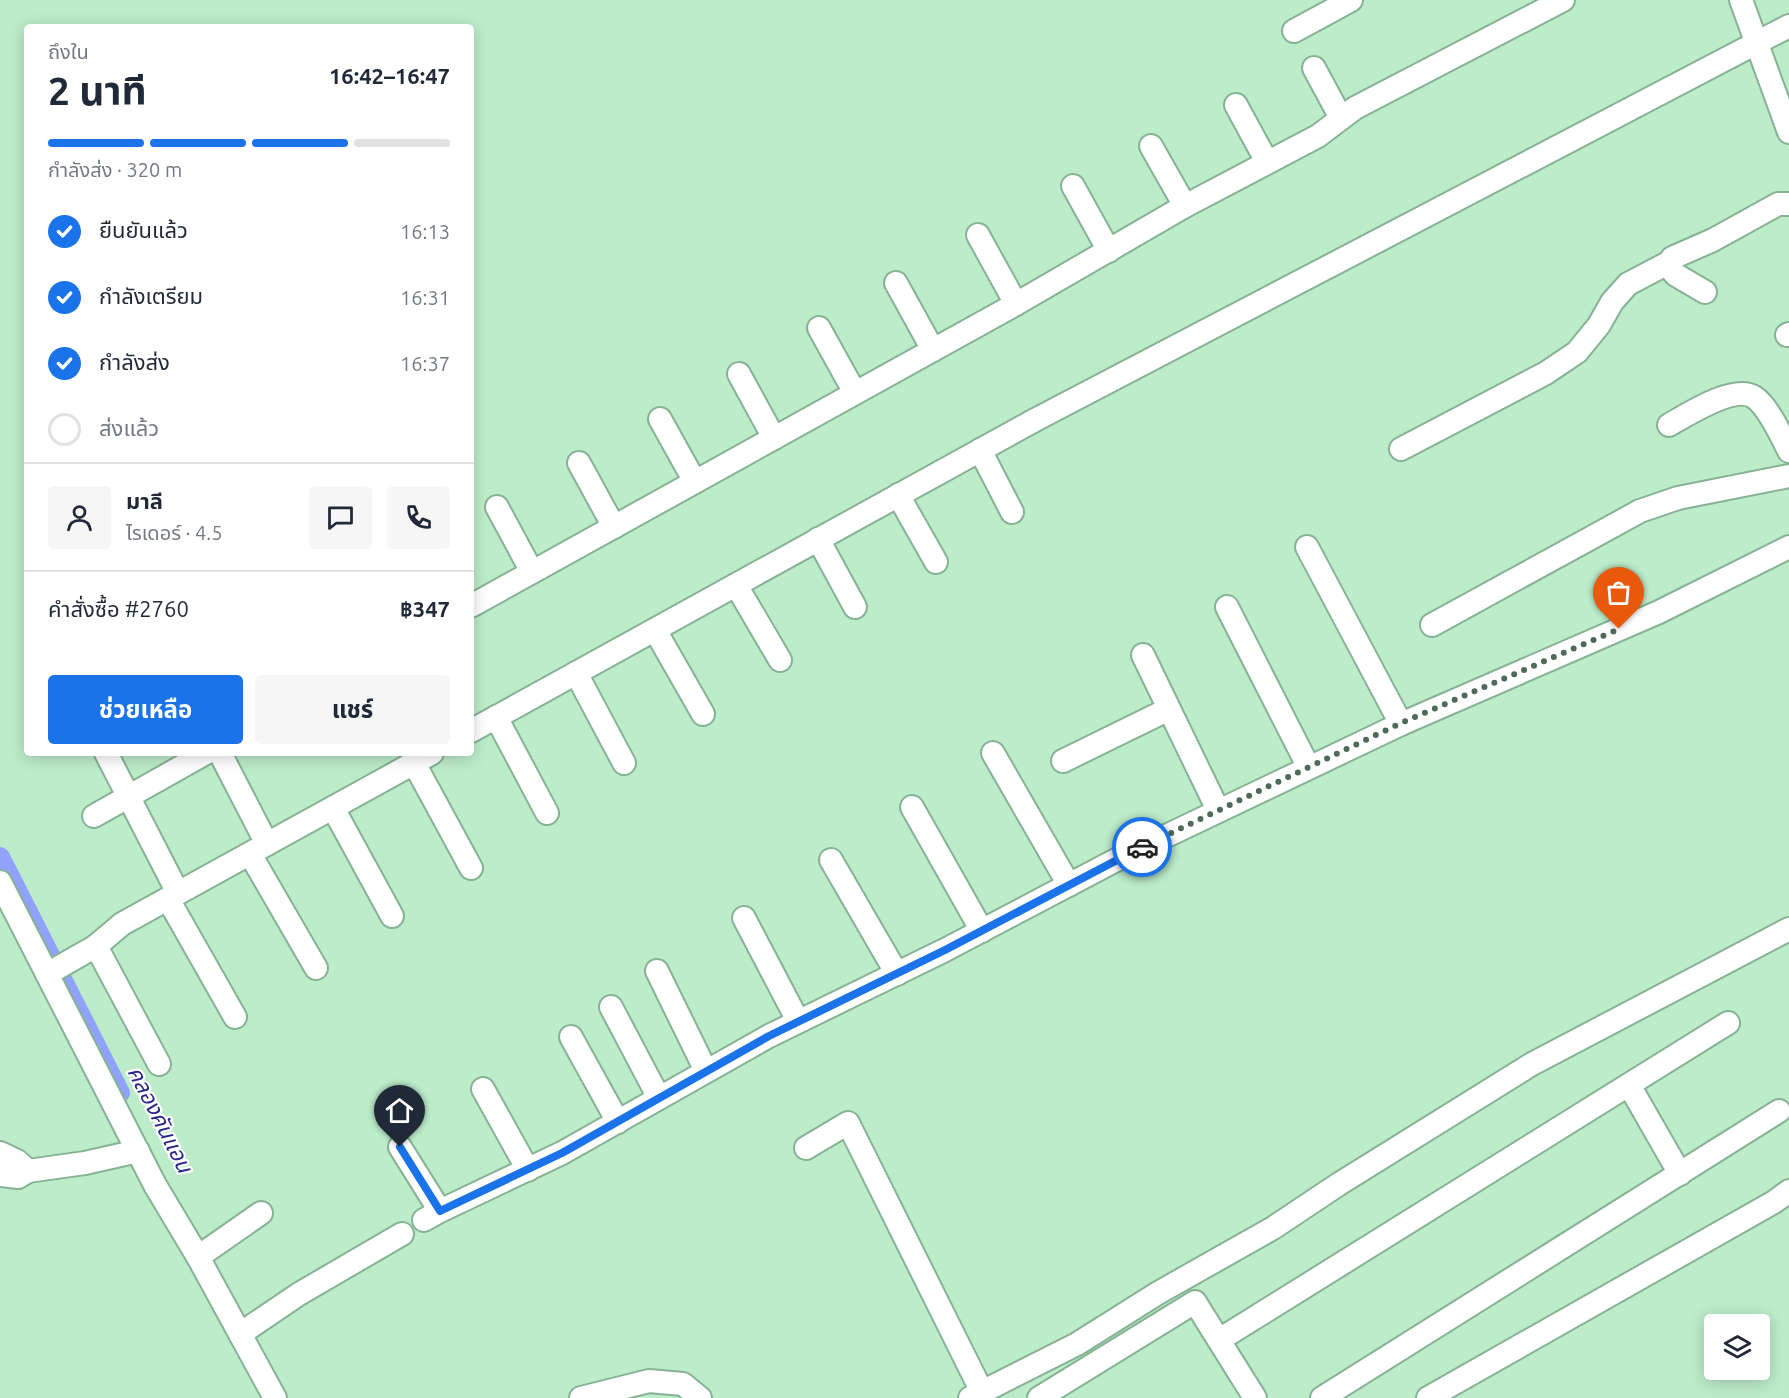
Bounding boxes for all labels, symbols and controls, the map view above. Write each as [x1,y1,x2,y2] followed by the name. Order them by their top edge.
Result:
[48,40,89,63] text: ถึงใน
[329,63,450,88] text: 16:42–16:47
[48,69,147,112] text: 2 นาที
[48,158,182,181] text: กำลังส่ง · 320 m
[48,215,81,248] icon: check
[99,217,188,242] text: ยืนยันแล้ว
[400,220,450,243] text: 16:13
[48,281,81,314] icon: check
[99,283,203,308] text: กำลังเตรียม
[400,286,450,309] text: 16:31
[48,347,81,380] icon: check
[99,349,170,374] text: กำลังส่ง
[400,352,450,375] text: 16:37
[99,415,159,440] text: ส่งแล้ว
[48,486,111,549] button: person
[309,486,372,549] button: chat
[387,486,450,549] button: phone
[126,488,163,513] text: มาลี
[126,521,222,544] text: ไรเดอร์ · 4.5
[1593,567,1644,629] pin
[1602,576,1635,609] icon: bag
[48,596,189,621] text: คำสั่งซื้อ #2760
[400,596,450,621] text: ฿347
[48,675,243,744] button: ช่วยเหลือ
[255,675,450,744] button: แชร์
[1112,817,1172,877] courier
[1126,831,1159,864] icon: car
[124,1062,199,1178] water label: คลองคันแอน
[374,1085,425,1147] pin
[383,1094,416,1127] icon: home
[1704,1314,1770,1380] map controls
[1704,1314,1770,1380] button: layers

